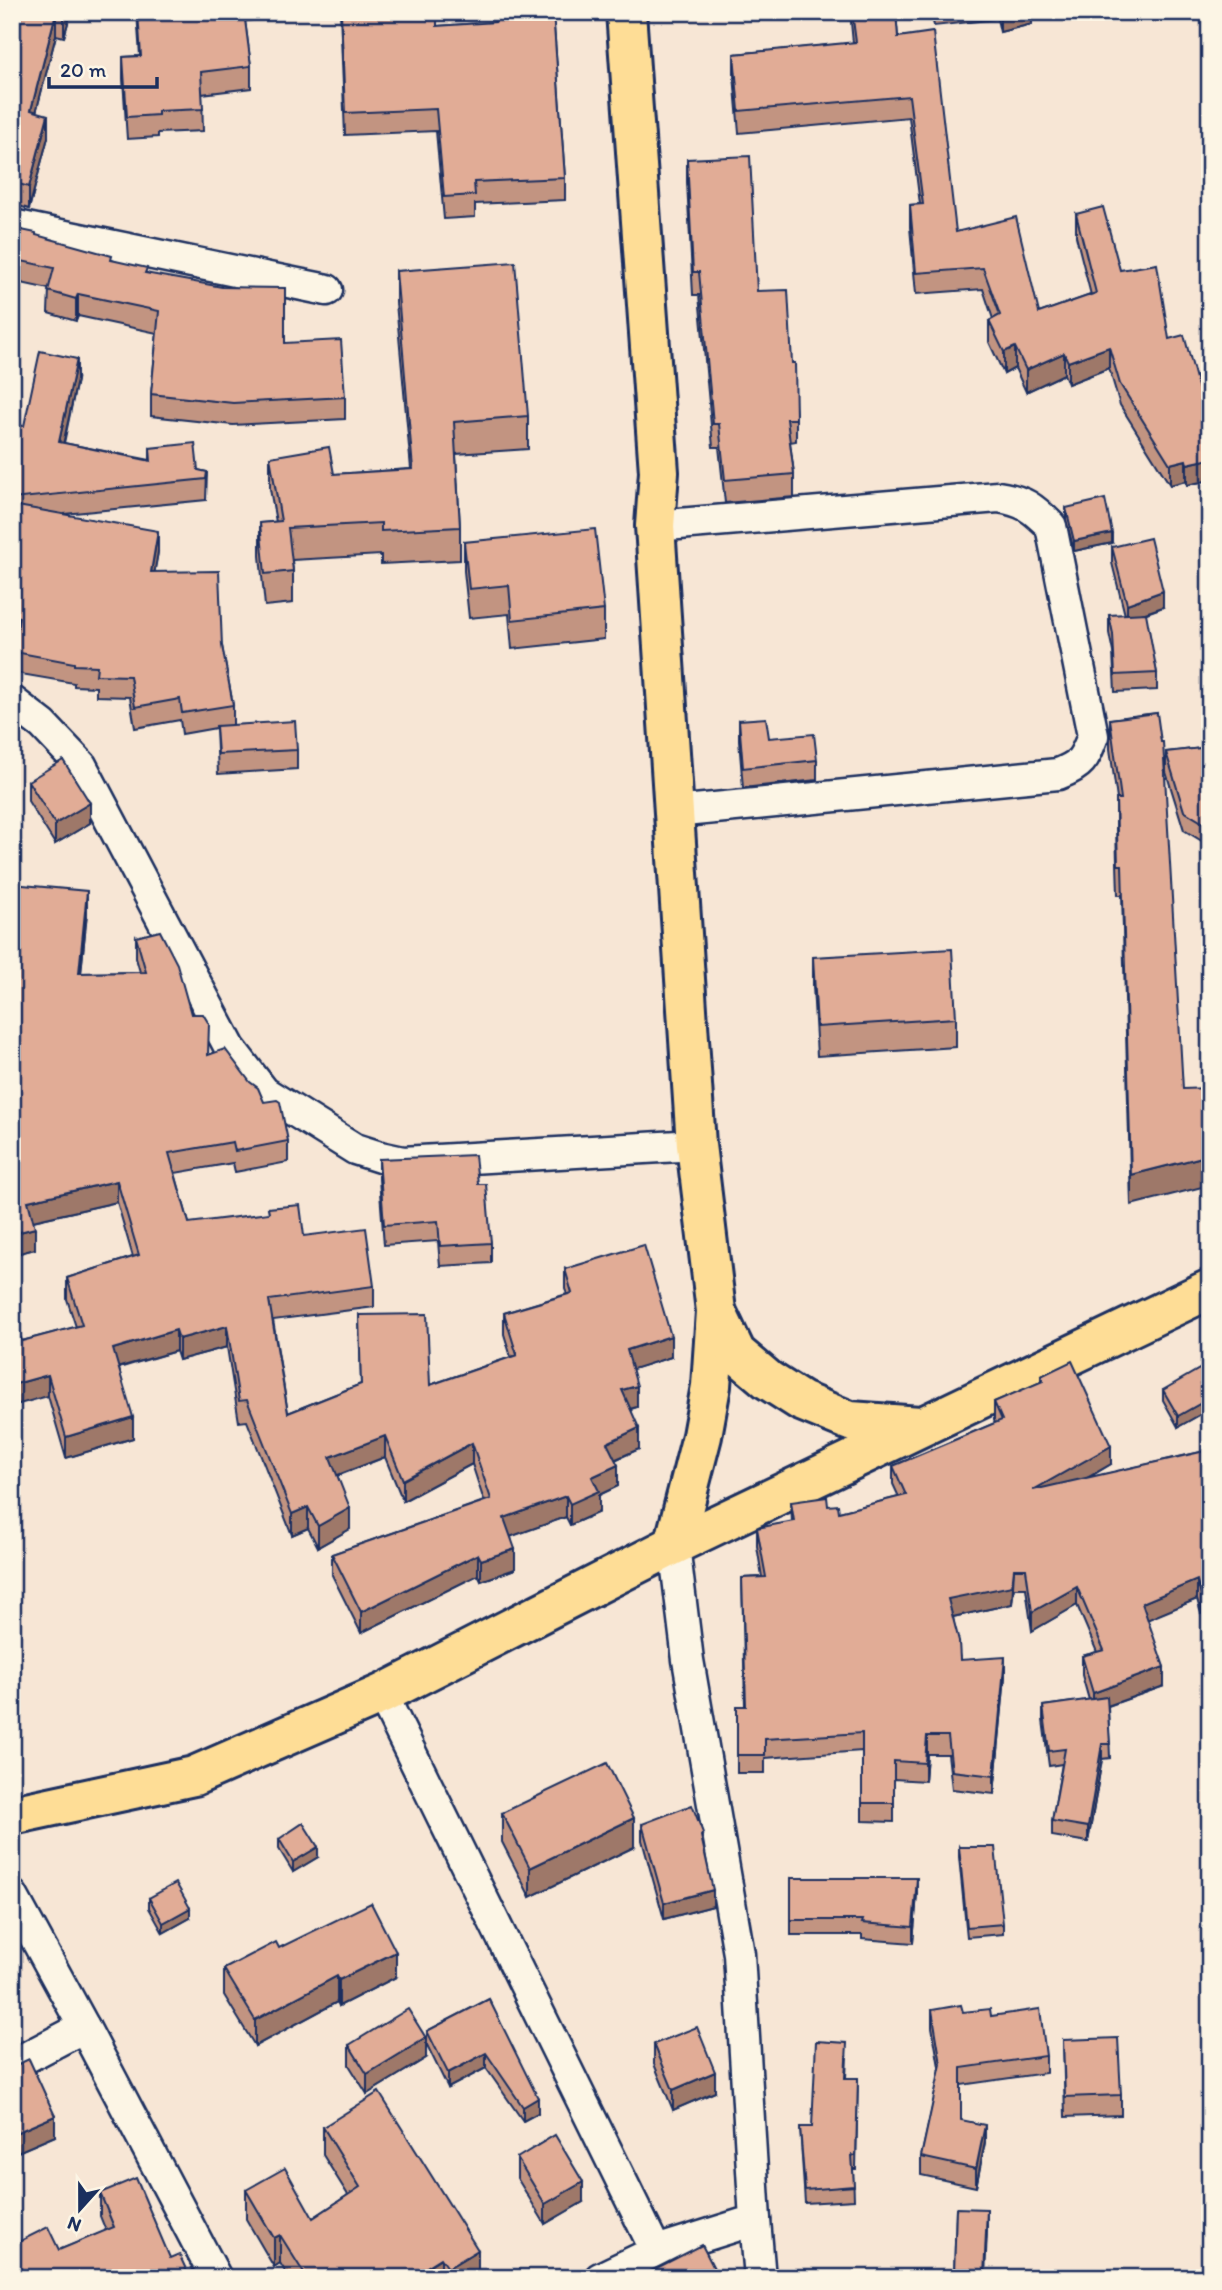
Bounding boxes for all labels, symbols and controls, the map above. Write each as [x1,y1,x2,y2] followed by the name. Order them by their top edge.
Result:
[49,46,158,90] scale bar
[60,57,107,82] text: 20 m
[46,2174,116,2244] north arrow
[64,2211,84,2237] text: N

